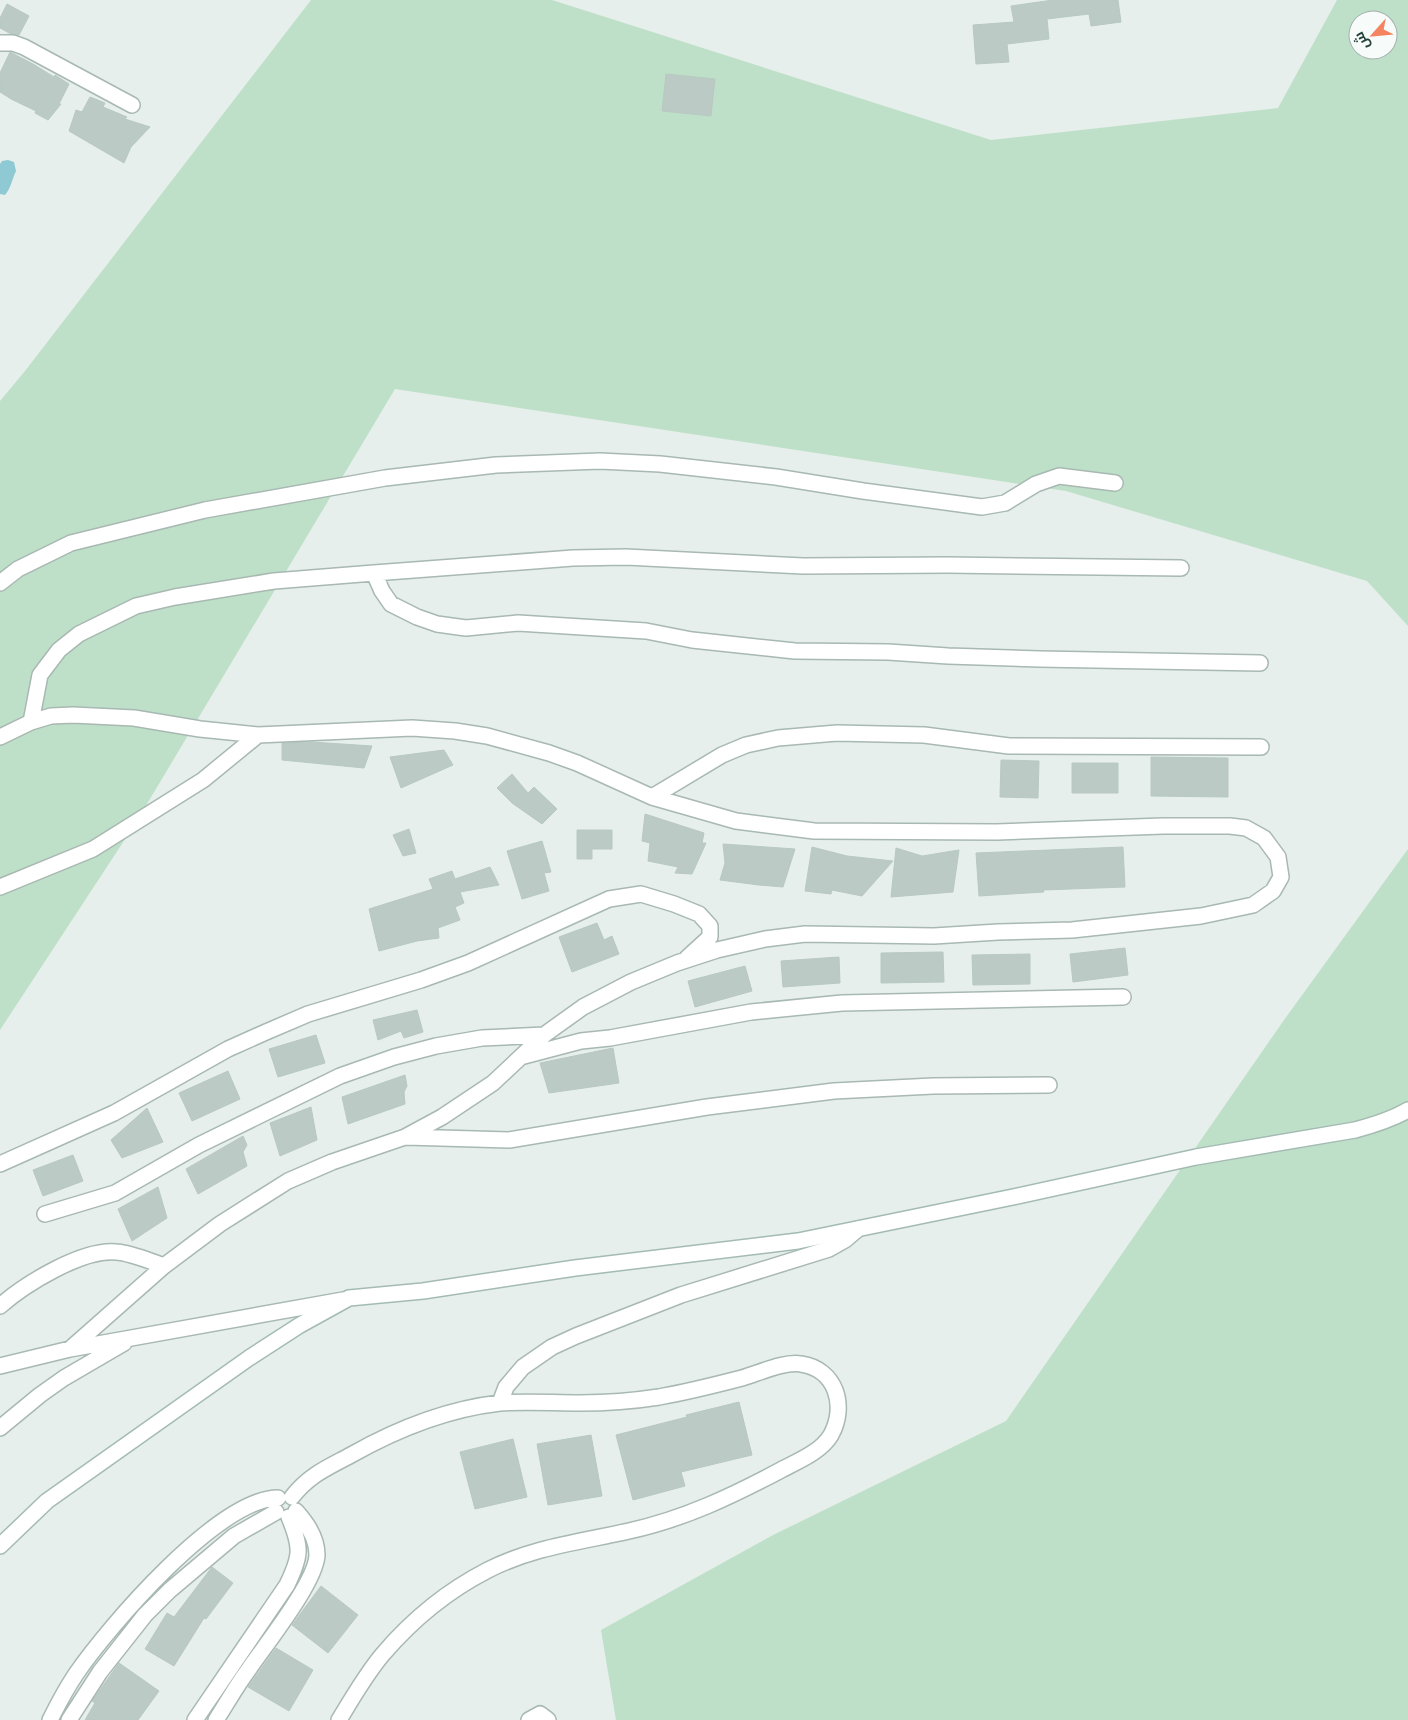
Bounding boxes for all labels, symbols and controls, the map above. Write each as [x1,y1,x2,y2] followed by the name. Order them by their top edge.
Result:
[1348,10,1398,60] north arrow
[1349,29,1374,53] text: ش

